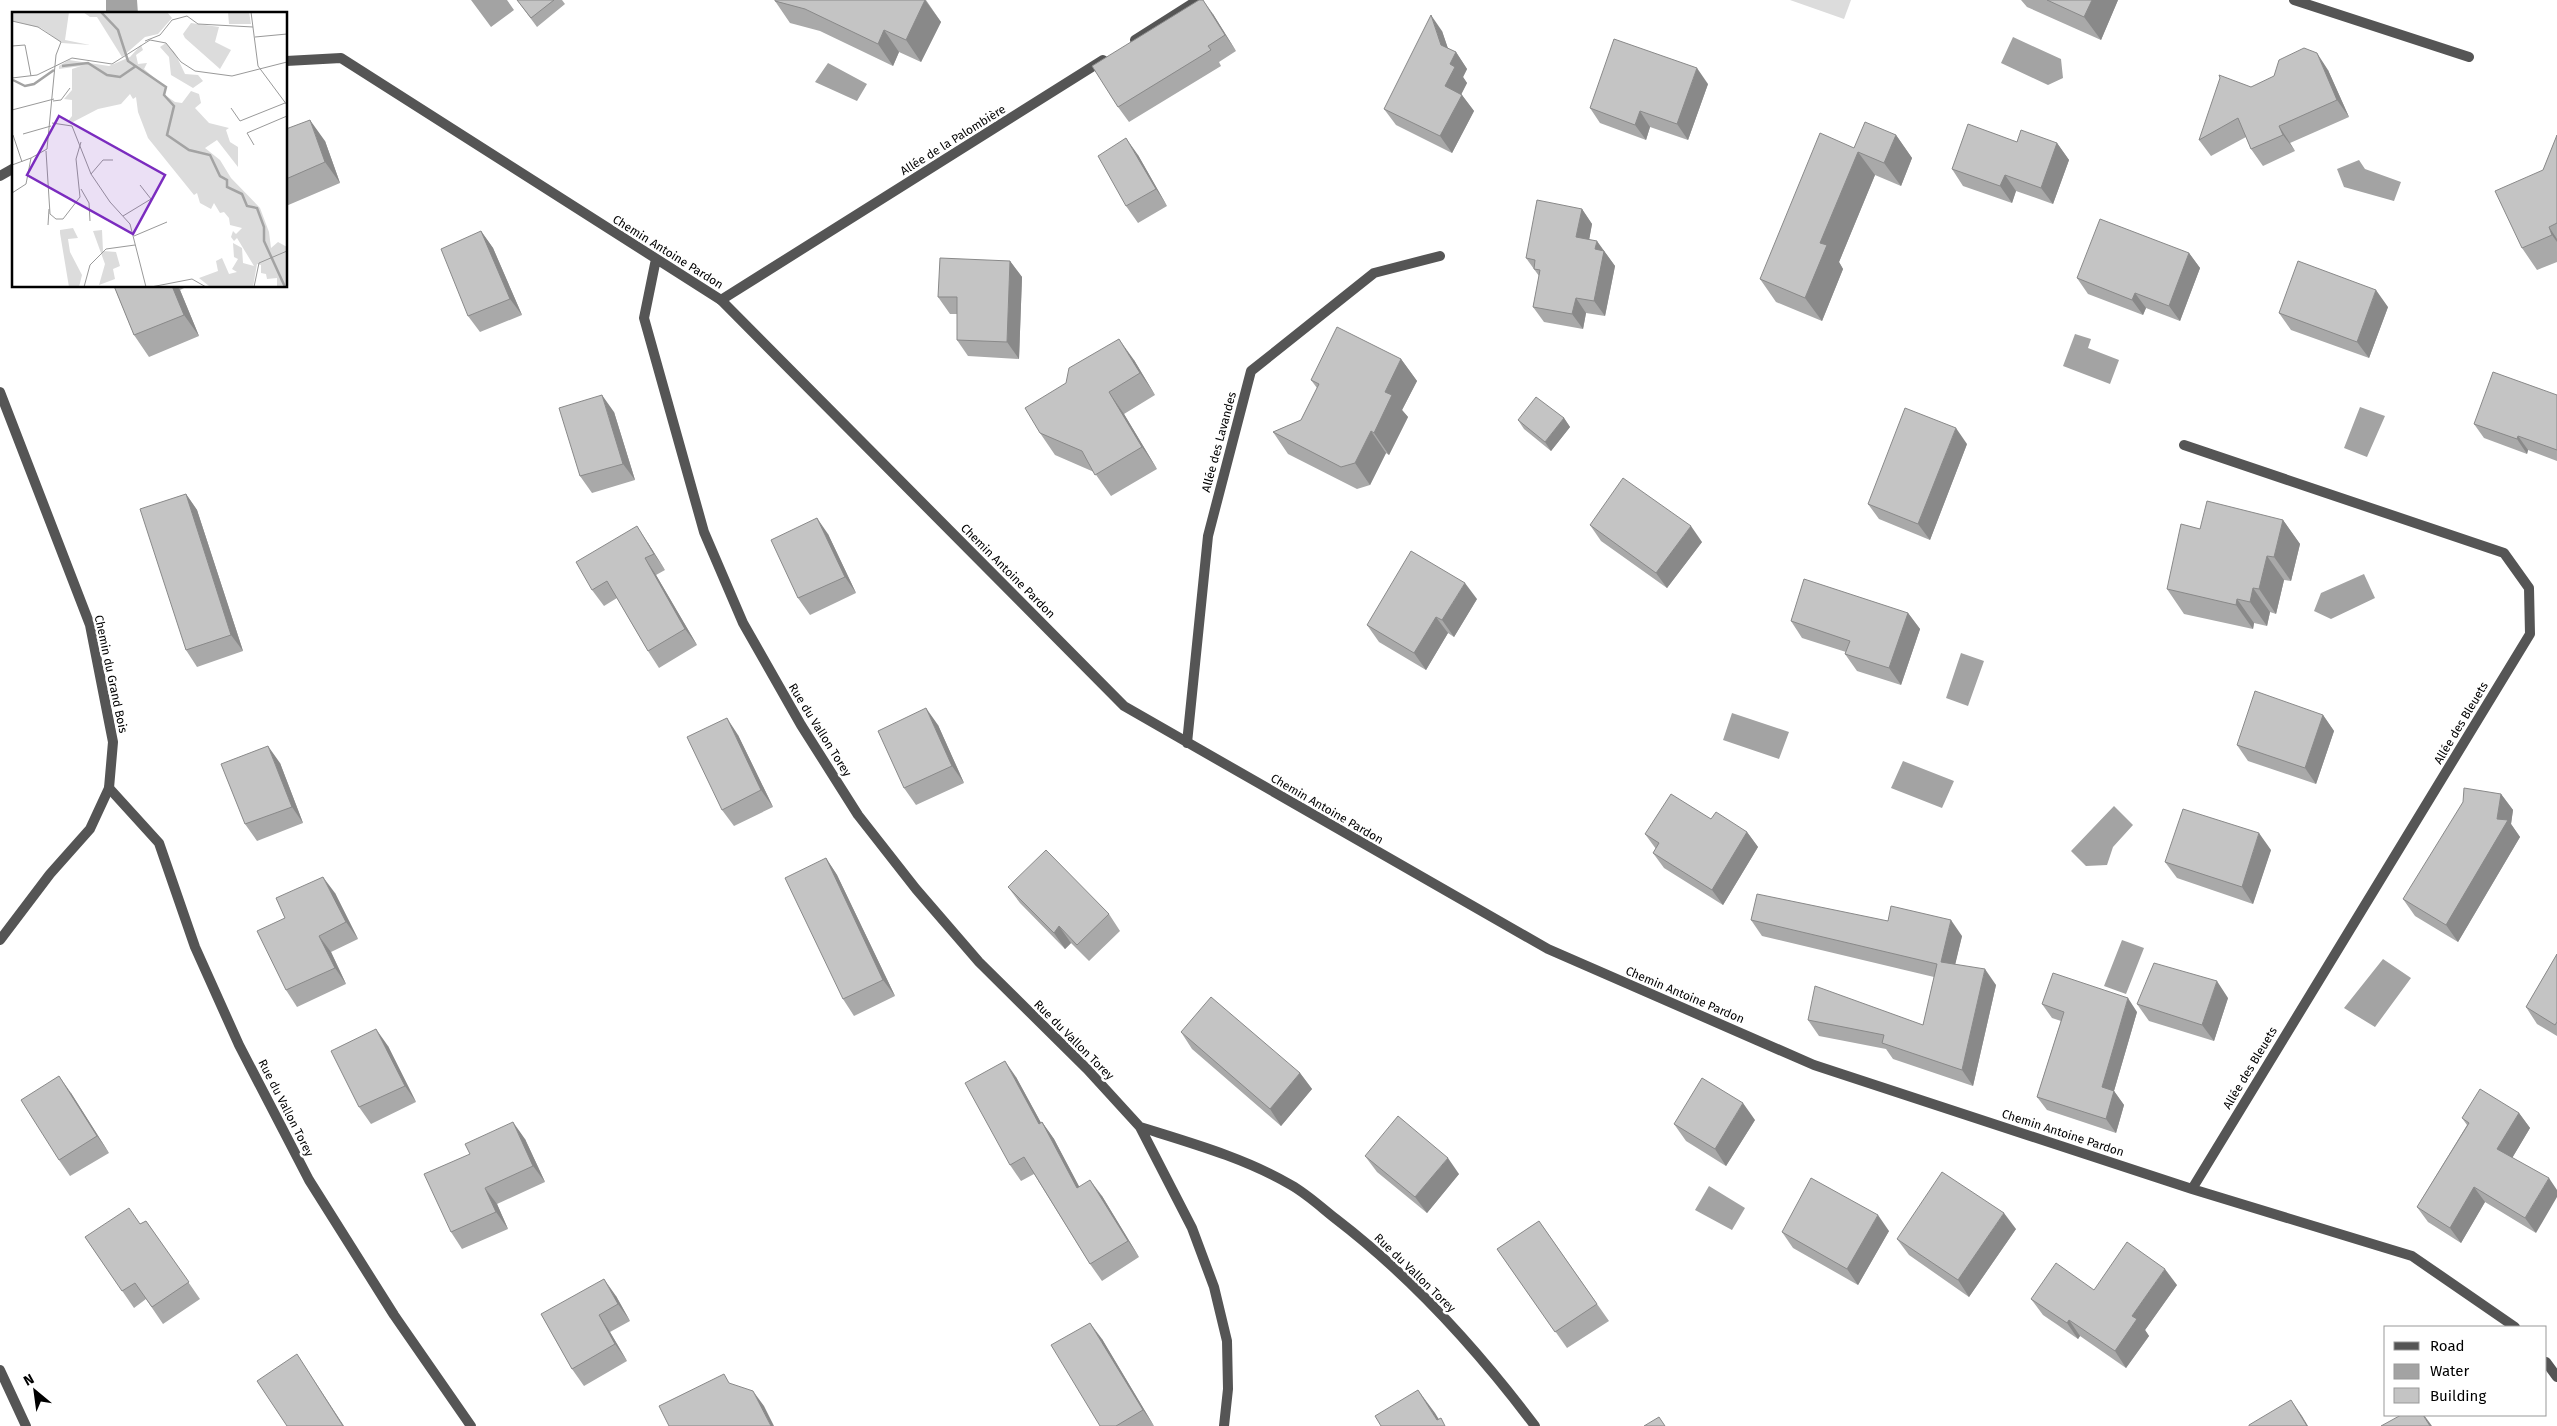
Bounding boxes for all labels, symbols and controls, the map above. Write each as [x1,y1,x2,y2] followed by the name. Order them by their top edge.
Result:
[12,12,288,288] inset map
[898,102,1008,178] street label: Allée de la Palombière
[610,212,726,292] street label: Chemin Antoine Pardon
[1199,390,1239,494] street label: Allée des Lavandes
[958,521,1058,621] street label: Chemin Antoine Pardon
[92,614,130,735] street label: Chemin du Grand Bois
[2431,679,2491,767] street label: Allée des Bleuets
[786,681,854,779] street label: Rue du Vallon Torey
[1268,771,1386,847] street label: Chemin Antoine Pardon
[1624,964,1746,1026] street label: Chemin Antoine Pardon
[1031,997,1117,1083] street label: Rue du Vallon Torey
[2220,1024,2280,1112] street label: Allée des Bleuets
[255,1057,317,1159] street label: Rue du Vallon Torey
[2000,1107,2126,1159] street label: Chemin Antoine Pardon
[1372,1231,1459,1315] street label: Rue du Vallon Torey
[2384,1326,2547,1416] legend
[2430,1337,2465,1355] text: Road
[2430,1362,2469,1380] text: Water
[10,1366,60,1416] north arrow
[21,1370,37,1390] text: N
[2430,1387,2486,1405] text: Building

